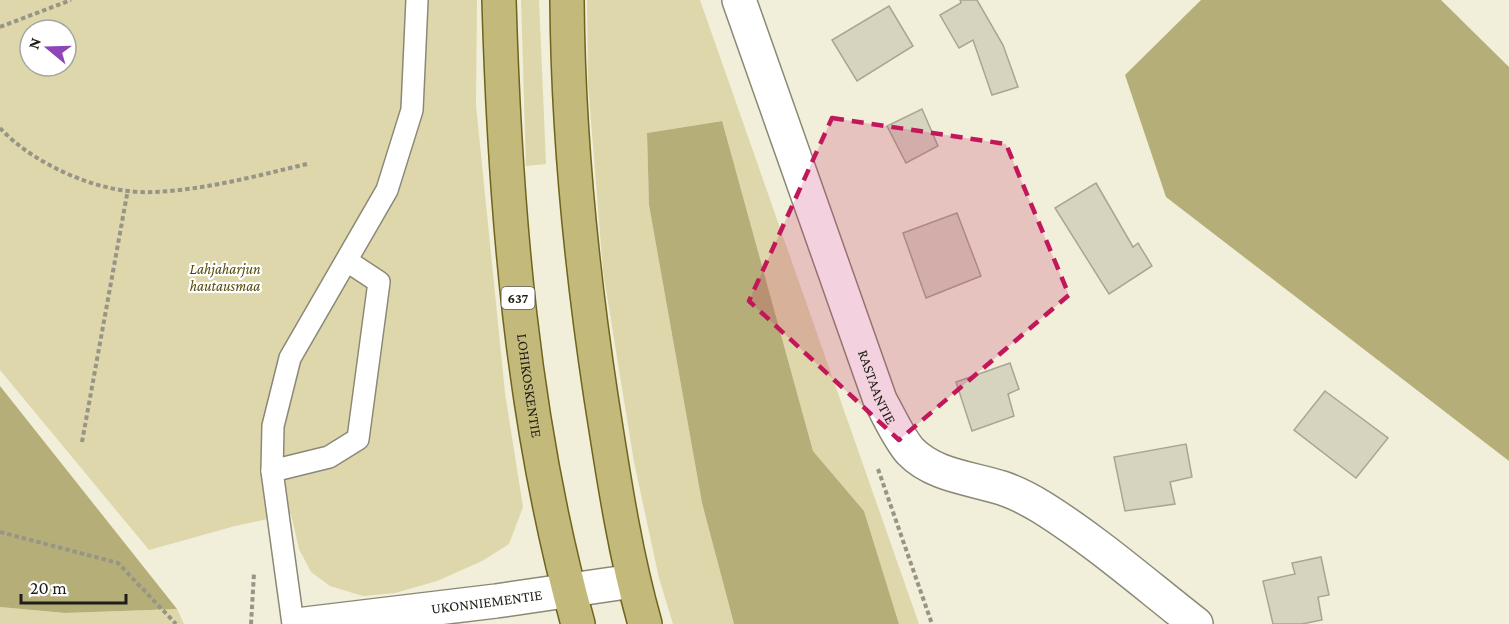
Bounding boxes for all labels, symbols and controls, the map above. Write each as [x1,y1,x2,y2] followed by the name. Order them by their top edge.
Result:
[18,18,78,78] north arrow
[24,35,44,51] text: N
[190,261,261,294] park label: Lahjaharjun hautausmaa
[502,287,534,309] road number: 637
[514,333,545,439] street label: LOHIKOSKENTIE
[855,348,899,427] street label: RASTAANTIE
[21,567,126,605] scale bar
[30,578,67,598] text: 20 m
[430,586,543,617] street label: UKONNIEMENTIE

